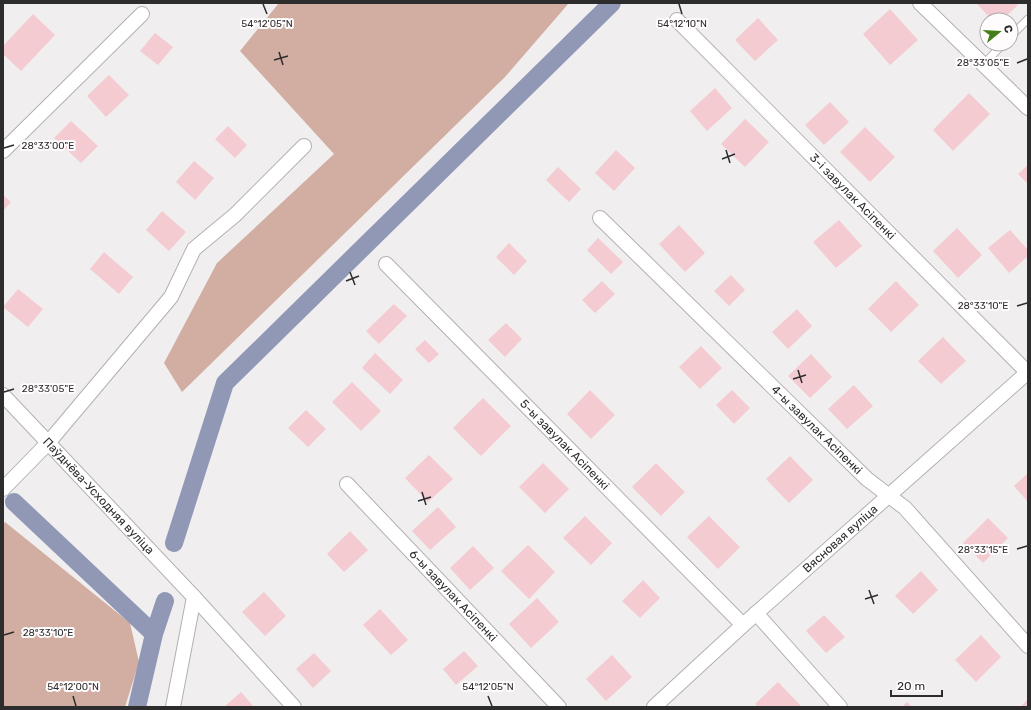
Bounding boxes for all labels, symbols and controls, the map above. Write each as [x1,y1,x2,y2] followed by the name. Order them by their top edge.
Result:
[979,12,1019,52] north arrow
[241,18,293,30] text: 54°12'05"N
[657,18,707,30] text: 54°12'10"N
[1001,23,1015,35] text: С
[957,57,1009,69] text: 28°33'05"E
[22,140,74,152] text: 28°33'00"E
[807,151,898,243] street label: 3-і завулак Асіпенкі
[958,300,1008,312] text: 28°33'10"E
[768,382,865,477] street label: 4-ы завулак Асіпенкі
[22,383,74,395] text: 28°33'05"E
[517,397,612,493] street label: 5-ы завулак Асіпенкі
[40,435,157,557] street label: Паўднёва-Усходняя вуліца
[800,502,880,576] street label: Вясновая вуліца
[958,544,1008,556] text: 28°33'15"E
[406,547,500,644] street label: 6-ы завулак Асіпенкі
[23,627,73,639] text: 28°33'10"E
[891,672,942,698] scale bar
[897,679,925,693] text: 20 m
[47,681,99,693] text: 54°12'00"N
[462,681,514,693] text: 54°12'05"N

